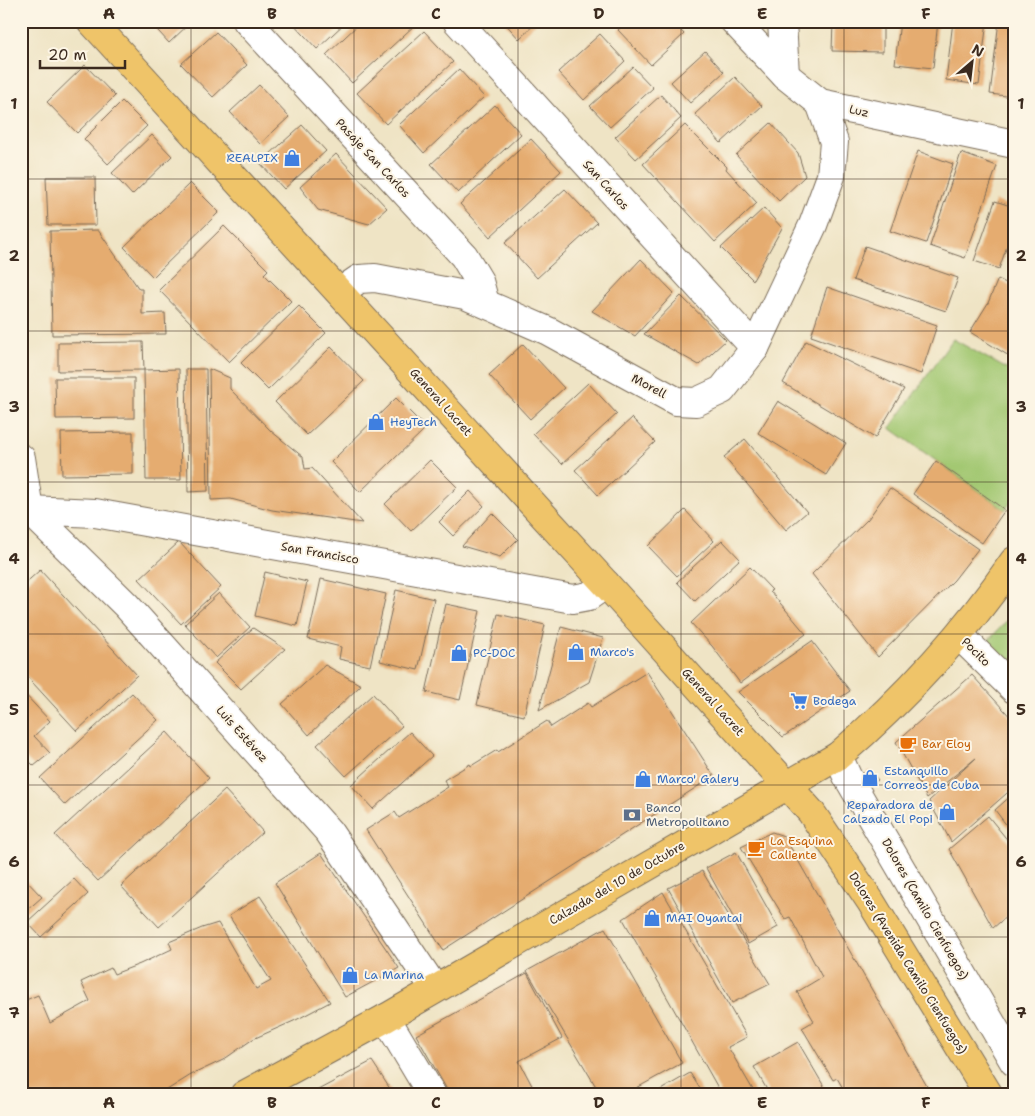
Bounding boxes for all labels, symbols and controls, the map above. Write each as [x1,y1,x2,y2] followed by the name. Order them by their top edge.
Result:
[103,3,115,24] text: A
[267,3,277,24] text: B
[431,3,441,24] text: C
[593,3,605,24] text: D
[757,3,767,24] text: E
[921,3,931,24] text: F
[40,38,125,70] scale bar
[948,38,998,88] north arrow
[969,40,987,61] text: N
[48,45,87,65] text: 20 m
[10,93,18,114] text: 1
[1017,93,1025,114] text: 1
[848,101,870,121] street label: Luz
[332,115,414,201] street label: Pasaje San Carlos
[282,148,302,168] shop icon: REALPIX
[227,150,278,166] place label: REALPIX
[579,157,633,213] street label: San Carlos
[8,245,20,266] text: 2
[1015,245,1027,266] text: 2
[406,365,476,439] street label: General Lacret
[629,370,670,402] street label: Morell
[8,396,20,417] text: 3
[1015,396,1027,417] text: 3
[366,412,386,432] shop icon: HeyTech
[390,414,437,430] place label: HeyTech
[280,538,360,568] street label: San Francisco
[8,548,20,569] text: 4
[1015,548,1027,569] text: 4
[958,634,994,670] street label: Pocito
[566,642,586,662] shop icon: Marco's
[449,643,469,663] shop icon: PC-DOC
[590,644,635,660] place label: Marco's
[473,645,515,661] place label: PC-DOC
[678,665,748,739] street label: General Lacret
[789,691,809,711] supermarket icon: Bodega
[813,693,857,709] place label: Bodega
[9,699,19,720] text: 5
[1016,699,1026,720] text: 5
[212,702,272,766] street label: Luis Estévez
[898,734,918,754] cafe icon: Bar Eloy
[922,736,971,752] place label: Bar Eloy
[884,763,980,793] place label: Estanquillo Correos de Cuba
[860,768,880,788] shop icon: Estanquillo Correos de Cuba
[633,769,653,789] shop icon: Marco' Galery
[657,771,739,787] place label: Marco' Galery
[843,797,933,827] place label: Reparadora de Calzado El Popi
[646,800,729,830] place label: Banco Metropolitano
[937,802,957,822] shop icon: Reparadora de Calzado El Popi
[622,805,642,825] bank icon: Banco Metropolitano
[770,833,833,863] place label: La Esquina Caliente
[878,836,972,983] street label: Dolores (Camilo Cienfuegos)
[546,837,688,928] street label: Calzada del 10 de Octubre
[746,838,766,858] cafe icon: La Esquina Caliente
[8,851,20,872] text: 6
[1015,851,1027,872] text: 6
[845,869,971,1057] street label: Dolores (Avenida Camilo Cienfuegos)
[642,908,662,928] shop icon: MAI Oyantai
[666,910,743,926] place label: MAI Oyantai
[340,965,360,985] shop icon: La Marina
[364,967,425,983] place label: La Marina
[8,1002,20,1023] text: 7
[1015,1002,1027,1023] text: 7
[103,1092,115,1113] text: A
[267,1092,277,1113] text: B
[431,1092,441,1113] text: C
[593,1092,605,1113] text: D
[757,1092,767,1113] text: E
[921,1092,931,1113] text: F

